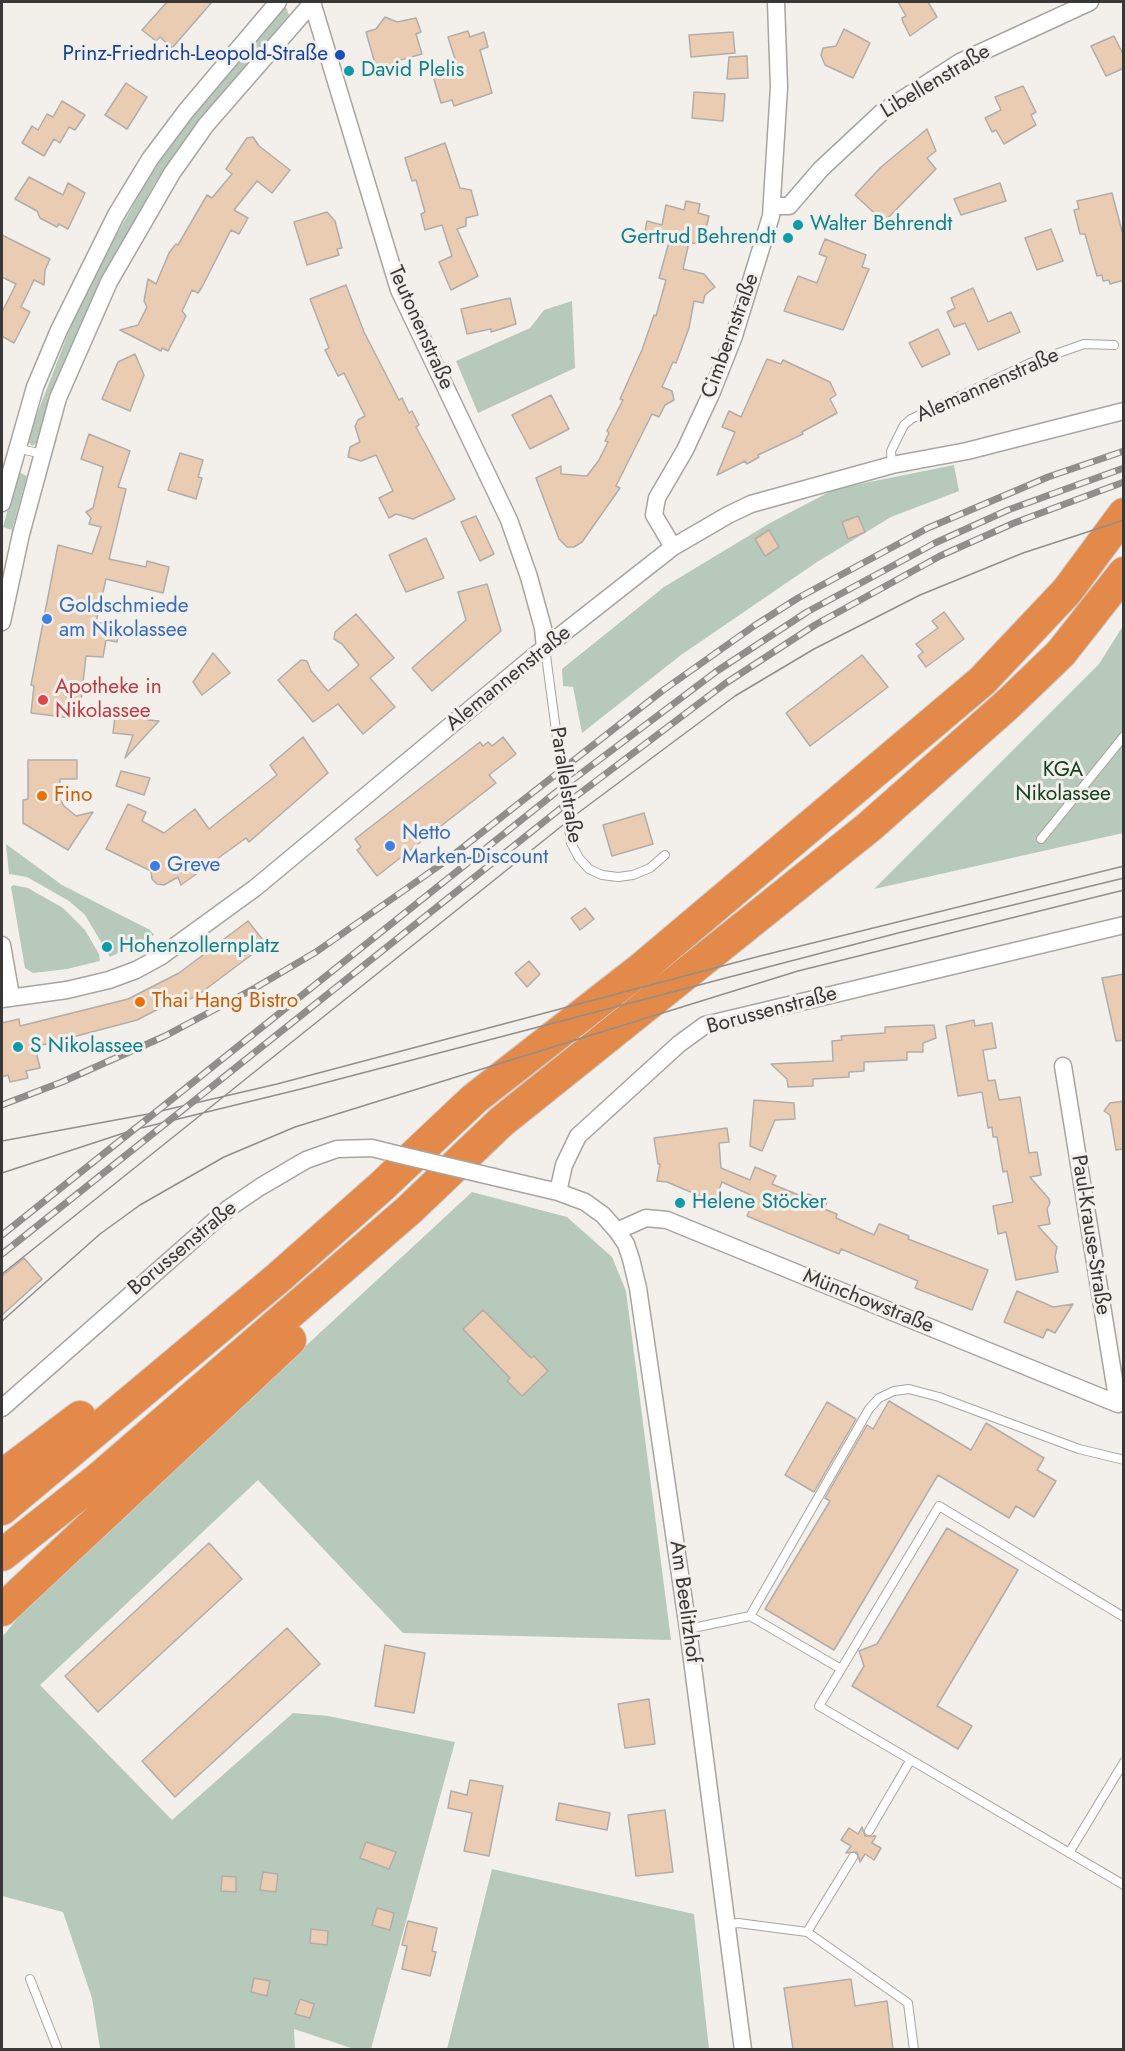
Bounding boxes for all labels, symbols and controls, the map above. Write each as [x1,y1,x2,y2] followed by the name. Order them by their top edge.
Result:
[877,40,995,124] street label: Libellenstraße
[63,42,328,68] place label: Prinz-Friedrich-Leopold-Straße
[333,48,347,62] marker: Prinz-Friedrich-Leopold-Straße
[361,58,464,84] place label: David Plelis
[342,64,356,78] marker: David Plelis
[810,212,952,238] place label: Walter Behrendt
[791,218,805,232] marker: Walter Behrendt
[621,225,776,251] place label: Gertrud Behrendt
[781,231,795,245] marker: Gertrud Behrendt
[382,262,458,394] street label: Teutonenstraße
[697,270,765,402] street label: Cimbernstraße
[913,343,1063,429] street label: Alemannenstraße
[59,594,189,644] place label: Goldschmiede am Nikolassee
[40,612,54,626] marker: Goldschmiede am Nikolassee
[441,621,577,737] street label: Alemannenstraße
[55,675,162,725] place label: Apotheke in Nikolassee
[36,693,50,707] marker: Apotheke in Nikolassee
[543,725,587,845] street label: Parallelstraße
[1015,758,1111,808] park label: KGA Nikolassee
[54,783,92,809] place label: Fino
[35,789,49,803] marker: Fino
[402,821,548,871] place label: Netto Marken-Discount
[383,839,397,853] marker: Netto Marken-Discount
[167,853,220,879] place label: Greve
[148,859,162,873] marker: Greve
[119,934,279,960] place label: Hohenzollernplatz
[100,940,114,954] marker: Hohenzollernplatz
[704,982,840,1040] street label: Borussenstraße
[152,989,298,1015] place label: Thai Hang Bistro
[133,995,147,1009] marker: Thai Hang Bistro
[30,1034,143,1060] place label: S Nikolassee
[11,1040,25,1054] marker: S Nikolassee
[1065,1153,1115,1317] street label: Paul-Krause-Straße
[692,1190,827,1216] place label: Helene Stöcker
[124,1196,242,1302] street label: Borussenstraße
[673,1196,687,1210] marker: Helene Stöcker
[799,1264,937,1340] street label: Münchowstraße
[663,1539,705,1665] street label: Am Beelitzhof

